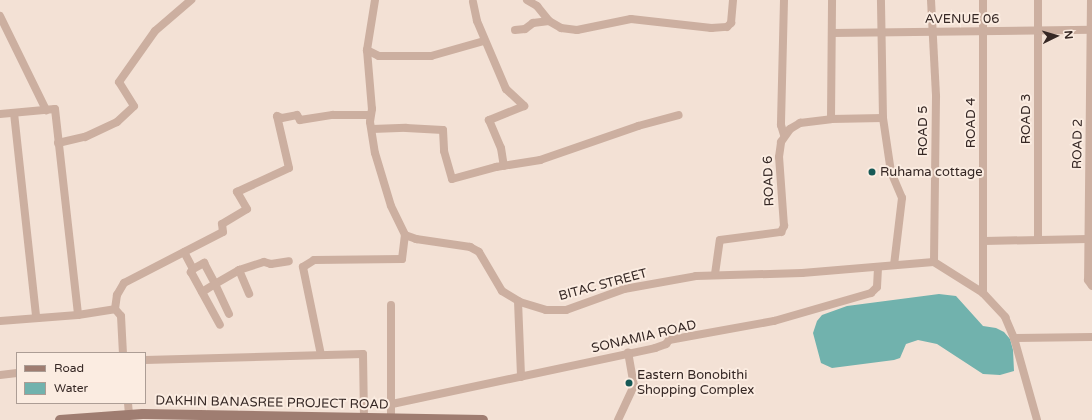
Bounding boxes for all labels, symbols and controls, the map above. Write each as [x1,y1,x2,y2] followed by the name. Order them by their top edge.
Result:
[925,11,999,27] street label: AVENUE 06
[1036,16,1076,56] north arrow
[1062,30,1075,40] text: N
[1018,94,1034,144] street label: ROAD 3
[963,98,979,148] street label: ROAD 4
[915,106,931,156] street label: ROAD 5
[1070,119,1086,169] street label: ROAD 2
[760,155,778,207] street label: ROAD 6
[880,164,983,180] place label: Ruhama cottage
[867,167,877,177] marker: Ruhama cottage
[557,266,649,304] street label: BITAC STREET
[590,317,698,357] street label: SONAMIA ROAD
[16,352,146,404] legend
[54,361,84,375] text: Road
[637,368,754,399] place label: Eastern Bonobithi Shopping Complex
[624,378,634,388] marker: Eastern Bonobithi Shopping Complex
[54,381,88,395] text: Water
[155,393,389,413] street label: DAKHIN BANASREE PROJECT ROAD

